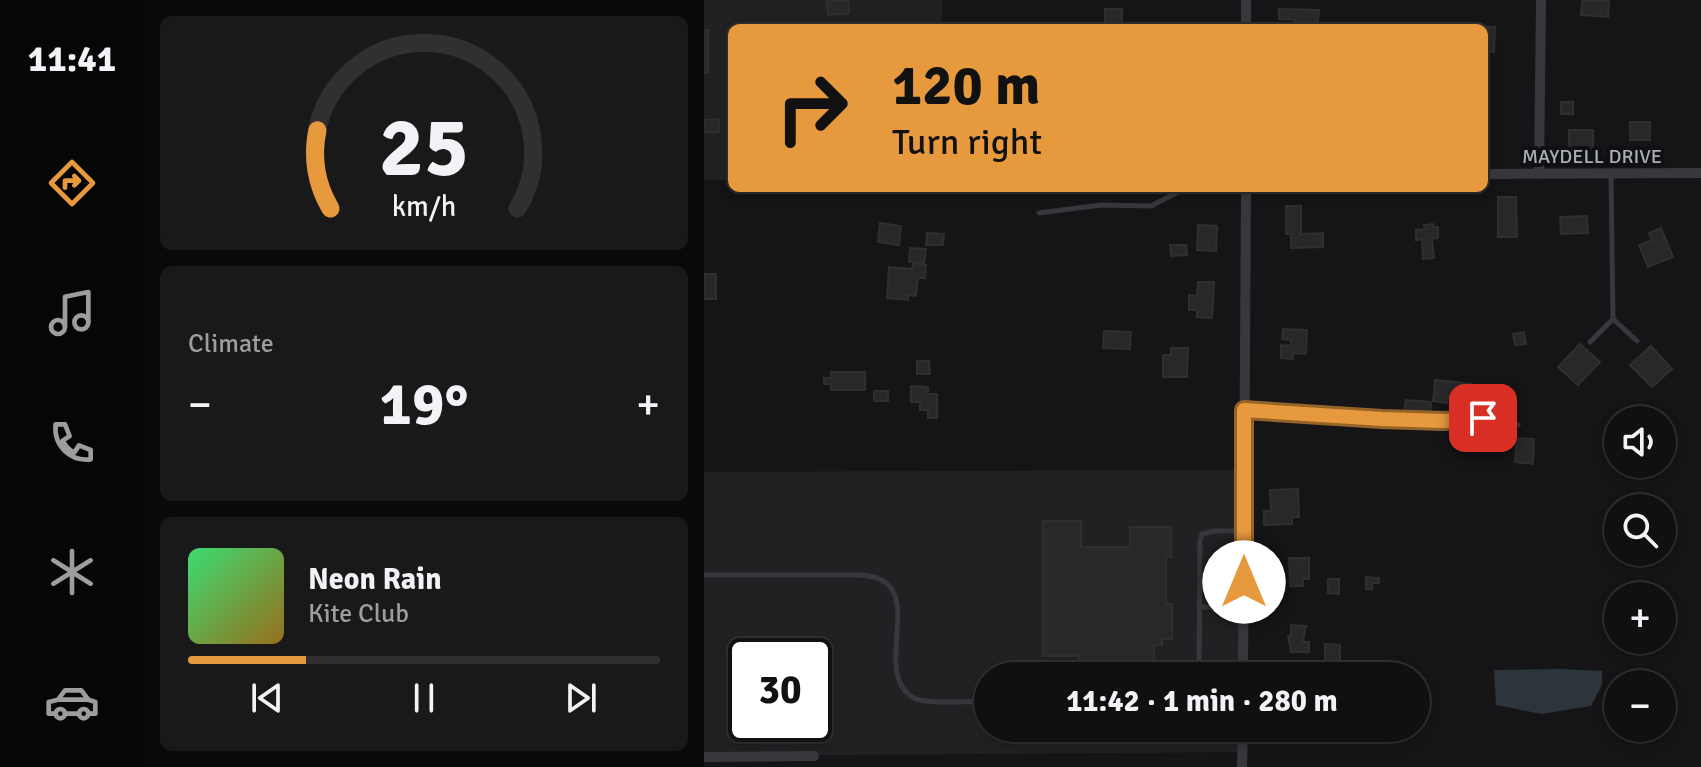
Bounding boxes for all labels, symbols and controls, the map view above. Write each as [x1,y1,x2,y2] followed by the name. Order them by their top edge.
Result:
[28,37,116,82] text: 11:41
[892,51,1040,120] text: 120 m
[760,56,864,160] icon: right
[379,97,469,199] text: 25
[892,120,1042,165] text: Turn right
[1522,144,1662,169] street label: MAYDELL DRIVE
[44,155,100,211] icon: directions
[392,189,456,224] text: km/h
[44,285,100,341] icon: music
[188,328,274,360] text: Climate
[380,368,468,442] text: 19°
[188,378,212,432] text: −
[636,378,660,432] text: +
[1449,384,1517,452] pin
[1461,396,1505,440] icon: arrive
[1604,406,1676,742] map controls
[1604,406,1676,478] button: sound
[44,415,100,471] icon: phone
[1604,494,1676,566] button: search
[1202,540,1286,624] position arrow
[44,544,100,600] icon: climate
[308,561,442,598] text: Neon Rain
[1604,582,1676,654] button: +
[308,598,409,630] text: Kite Club
[728,638,832,742] speed limit sign: 30
[1604,670,1676,742] button: −
[44,674,100,730] icon: car
[245,676,289,720] icon: previous
[402,676,446,720] icon: pause
[559,676,603,720] icon: next
[1066,683,1338,720] text: 11:42 · 1 min · 280 m

